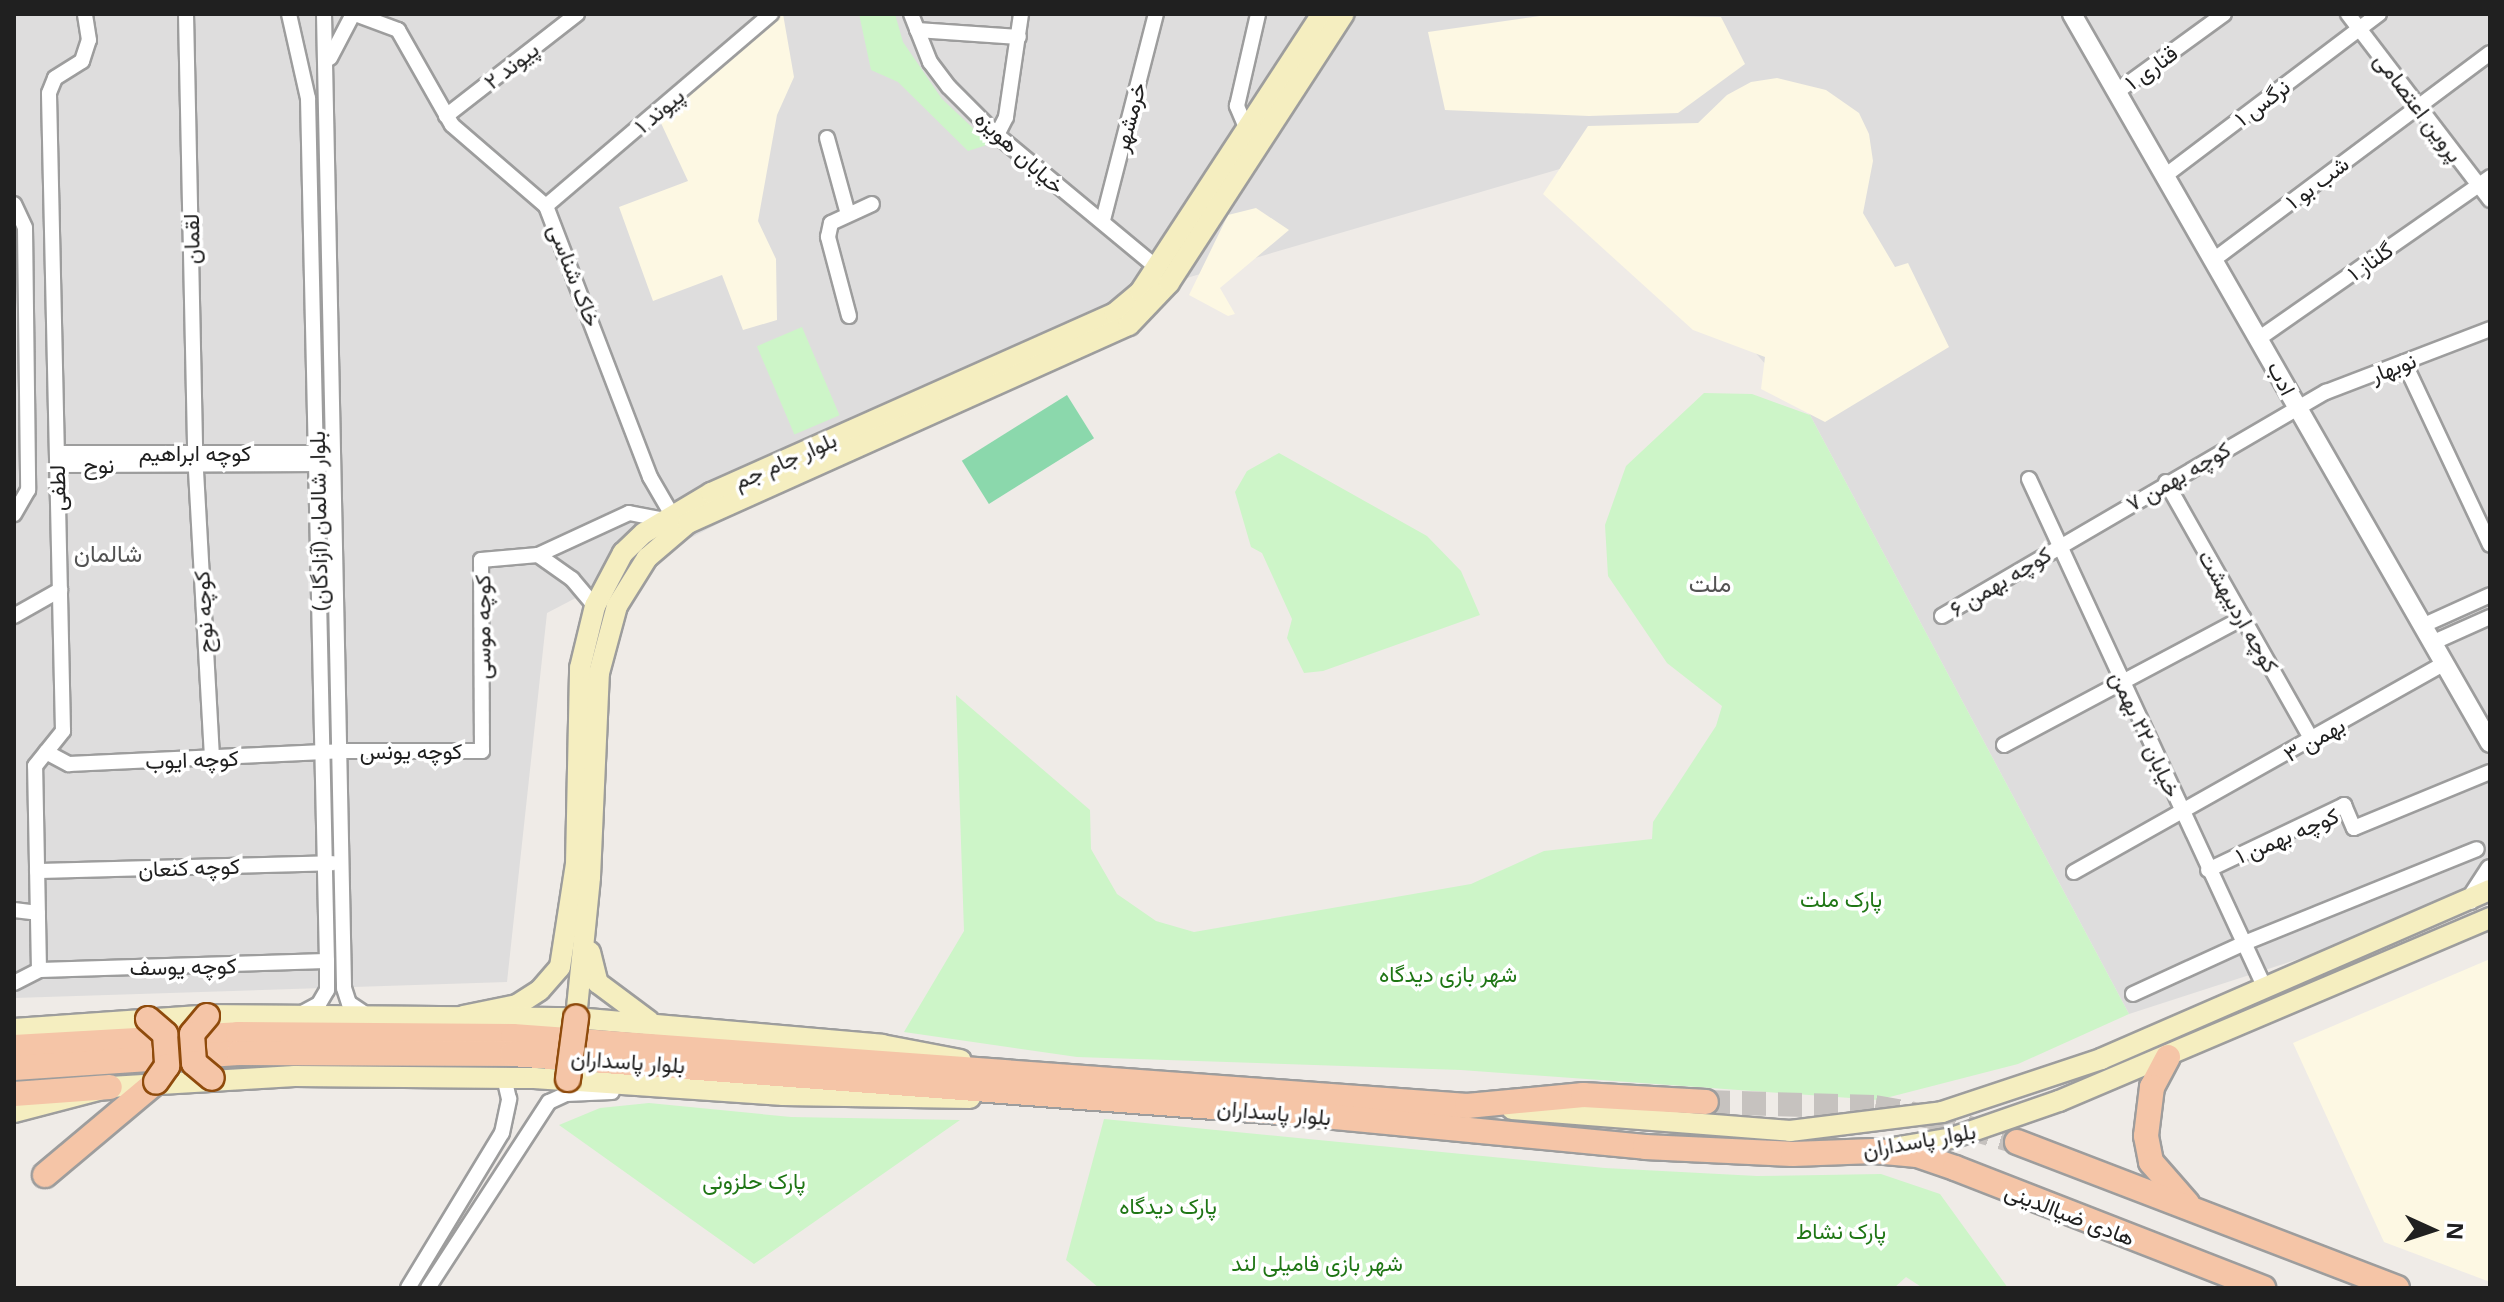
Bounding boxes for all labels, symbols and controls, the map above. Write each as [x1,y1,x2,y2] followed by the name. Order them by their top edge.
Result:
[479,36,543,94] street label: پیوند ۲
[2120,39,2182,95] street label: قناری ۱
[2369,47,2469,167] street label: پروین اعتصامی
[2229,73,2295,131] street label: نرگس ۱
[1107,79,1151,155] street label: خرمشهر
[629,82,689,138] street label: پیوند ۱
[970,105,1070,199] street label: خیابان هویزه
[2280,150,2354,214] street label: شب بو ۱
[177,214,205,264] street label: لقمان
[543,220,607,330] street label: خاک شناسی
[2342,236,2398,286] street label: گلناز ۱
[2366,346,2420,388] street label: نوبهار
[2262,356,2302,400] street label: ادب
[730,426,840,494] street label: بلوار جام جم
[303,431,333,611] street label: بلوار شالمان (آزادگان)
[2121,436,2235,516] street label: کوچه بهمن ۷
[139,440,251,466] street label: کوچه ابراهیم
[84,452,114,478] street label: نوح
[43,465,71,511] street label: لطفی
[74,539,142,567] district label: شالمان
[1944,540,2056,622] street label: کوچه بهمن ۶
[2193,545,2285,677] street label: کوچه اردیبهشت
[1689,569,1731,597] district label: ملت
[188,570,218,654] street label: کوچه نوح
[469,575,495,679] street label: کوچه موسی
[2105,667,2187,801] street label: خیابان ۲۲ بهمن
[2279,711,2349,767] street label: بهمن ۳
[360,738,462,764] street label: کوچه یونس
[145,744,239,774] street label: کوچه ایوب
[2231,801,2343,869] street label: کوچه بهمن ۱
[138,852,240,882] street label: کوچه کنعان
[1800,886,1882,912] park label: پارک ملت
[129,952,237,980] street label: کوچه یوسف
[1379,961,1517,987] park label: شهر بازی دیدگاه
[570,1044,686,1078] street label: بلوار پاسداران
[1216,1094,1332,1130] street label: بلوار پاسداران
[1860,1117,1978,1163] street label: بلوار پاسداران
[702,1168,806,1194] park label: پارک حلزونی
[2001,1177,2139,1251] street label: هادی ضیاالدینی
[2392,1190,2472,1270] north arrow
[1119,1193,1217,1219] park label: پارک دیدگاه
[1796,1218,1886,1244] park label: پارک نشاط
[2441,1222,2471,1241] text: N
[1231,1250,1403,1276] park label: شهر بازی فامیلی لند

